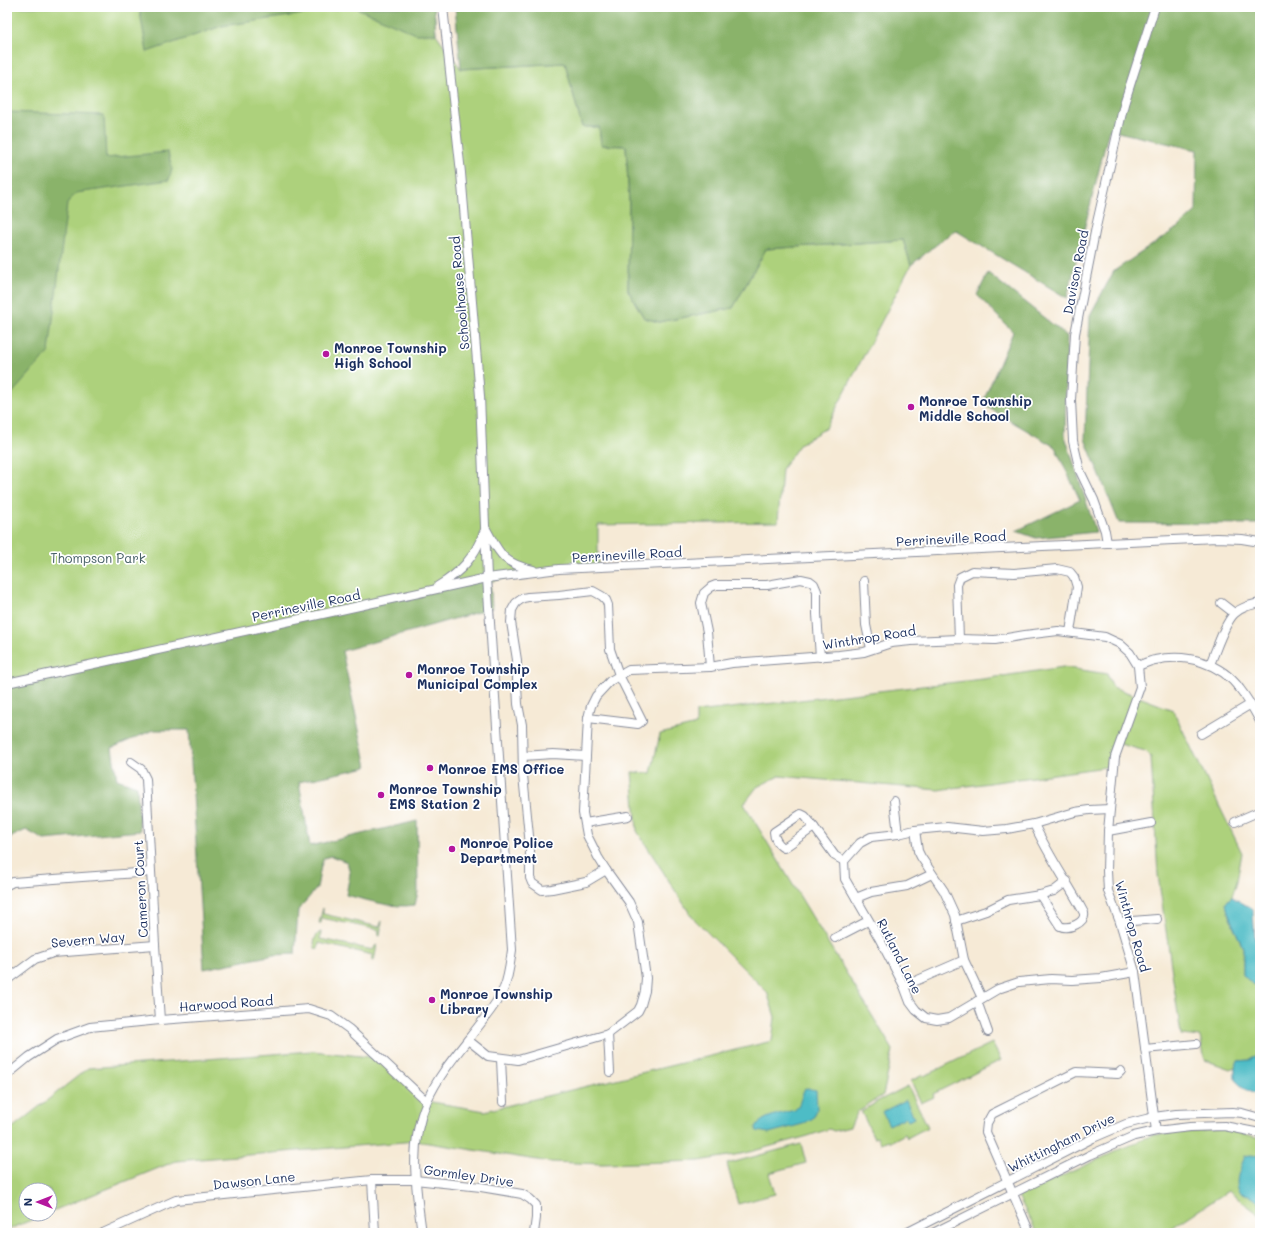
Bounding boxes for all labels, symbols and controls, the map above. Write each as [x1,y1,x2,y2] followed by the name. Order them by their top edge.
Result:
[1058,228,1092,316] street label: Davison Road
[446,235,472,351] street label: Schoolhouse Road
[334,339,447,371] place label: Monroe Township High School
[321,349,331,359] marker: Monroe Township High School
[919,392,1032,424] place label: Monroe Township Middle School
[906,402,916,412] marker: Monroe Township Middle School
[896,527,1006,549] street label: Perrineville Road
[572,543,682,565] street label: Perrineville Road
[50,549,146,566] park label: Thompson Park
[250,585,362,625] street label: Perrineville Road
[821,621,917,653] street label: Winthrop Road
[417,660,538,692] place label: Monroe Township Municipal Complex
[404,670,414,680] marker: Monroe Township Municipal Complex
[438,760,564,777] place label: Monroe EMS Office
[425,763,435,773] marker: Monroe EMS Office
[389,780,502,812] place label: Monroe Township EMS Station 2
[376,790,386,800] marker: Monroe Township EMS Station 2
[460,834,553,866] place label: Monroe Police Department
[129,839,151,938] street label: Cameron Court
[447,844,457,854] marker: Monroe Police Department
[1112,878,1154,974] street label: Winthrop Road
[874,915,926,997] street label: Rutland Lane
[50,927,126,951] street label: Severn Way
[440,985,553,1018] place label: Monroe Township Library
[178,991,274,1015] street label: Harwood Road
[427,995,437,1005] marker: Monroe Township Library
[1005,1109,1117,1175] street label: Whittingham Drive
[423,1160,515,1190] street label: Gormley Drive
[212,1167,296,1193] street label: Dawson Lane
[18,1182,58,1222] north arrow
[20,1198,35,1206] text: N

